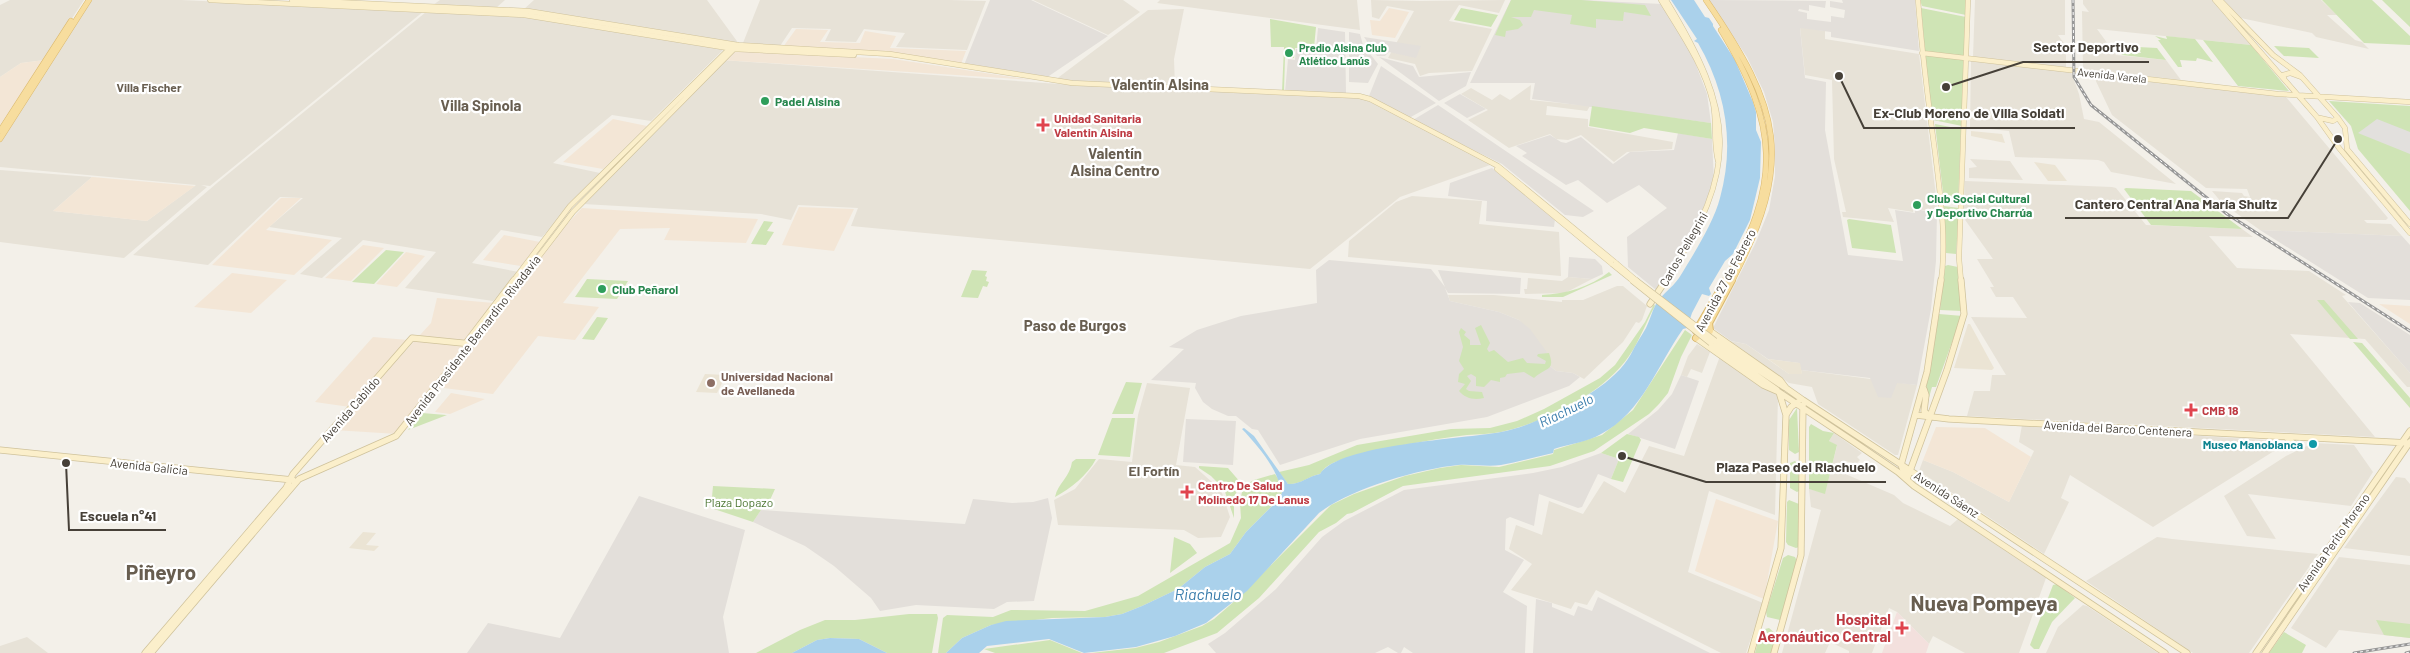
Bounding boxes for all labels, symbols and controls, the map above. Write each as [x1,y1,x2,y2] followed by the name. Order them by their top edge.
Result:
[2023,33,2149,62] callout: Sector Deportivo
[2033,38,2139,55] text: Sector Deportivo
[1299,41,1387,67] place label: Predio Alsina Club Atlético Lanús
[1283,47,1295,59] marker: Predio Alsina Club Atlético Lanús
[2077,65,2147,85] street label: Avenida Varela
[1111,75,1209,93] district label: Valentín Alsina
[116,80,182,94] district label: Villa Fischer
[775,94,840,108] place label: Padel Alsina
[759,95,771,107] marker: Padel Alsina
[441,96,521,114] district label: Villa Spinola
[1864,99,2075,128] callout: Ex-Club Moreno de Villa Soldati
[1873,104,2065,121] text: Ex-Club Moreno de Villa Soldati
[1054,111,1141,139] place label: Unidad Sanitaria Valentin Alsina
[1036,118,1050,132] marker: Unidad Sanitaria Valentin Alsina
[1070,144,1160,179] district label: Valentín Alsina Centro
[2065,189,2288,218] callout: Cantero Central Ana María Shultz
[1927,191,2032,219] place label: Club Social Cultural y Deportivo Charrúa
[2075,195,2278,212] text: Cantero Central Ana María Shultz
[1911,199,1923,211] marker: Club Social Cultural y Deportivo Charrúa
[1656,209,1710,289] street label: Carlos Pellegrini
[1692,226,1758,334] street label: Avenida 27 de Febrero
[401,252,543,428] street label: Avenida Presidente Bernardino Rivadavia
[612,282,678,296] place label: Club Peñarol
[596,283,608,295] marker: Club Peñarol
[1024,316,1127,334] district label: Paso de Burgos
[721,369,833,397] place label: Universidad Nacional de Avellaneda
[318,373,382,445] street label: Avenida Cabildo
[705,377,717,389] marker: Universidad Nacional de Avellaneda
[1536,390,1596,430] water label: Riachuelo
[2184,403,2198,417] marker: CMB 18
[2202,403,2239,417] place label: CMB 18
[2043,417,2193,439] street label: Avenida del Barco Centenera
[2203,437,2303,451] place label: Museo Manoblanca
[2307,438,2319,450] marker: Museo Manoblanca
[1706,453,1886,482] callout: Plaza Paseo del Riachuelo
[109,455,189,477] street label: Avenida Galicia
[1716,458,1876,475] text: Plaza Paseo del Riachuelo
[1129,462,1179,479] district label: El Fortín
[1912,468,1982,520] street label: Avenida Sáenz
[1198,478,1310,506] place label: Centro De Salud Molinedo 17 De Lanus
[1180,485,1194,499] marker: Centro De Salud Molinedo 17 De Lanus
[2294,490,2372,594] street label: Avenida Perito Moreno
[705,495,773,509] park label: Plaza Dopazo
[69,501,166,530] callout: Escuela n°41
[80,507,156,524] text: Escuela n°41
[126,559,196,584] district label: Piñeyro
[1175,584,1242,603] water label: Riachuelo
[1911,590,2057,615] district label: Nueva Pompeya
[1758,610,1891,645] place label: Hospital Aeronáutico Central
[1895,621,1909,635] marker: Hospital Aeronáutico Central

